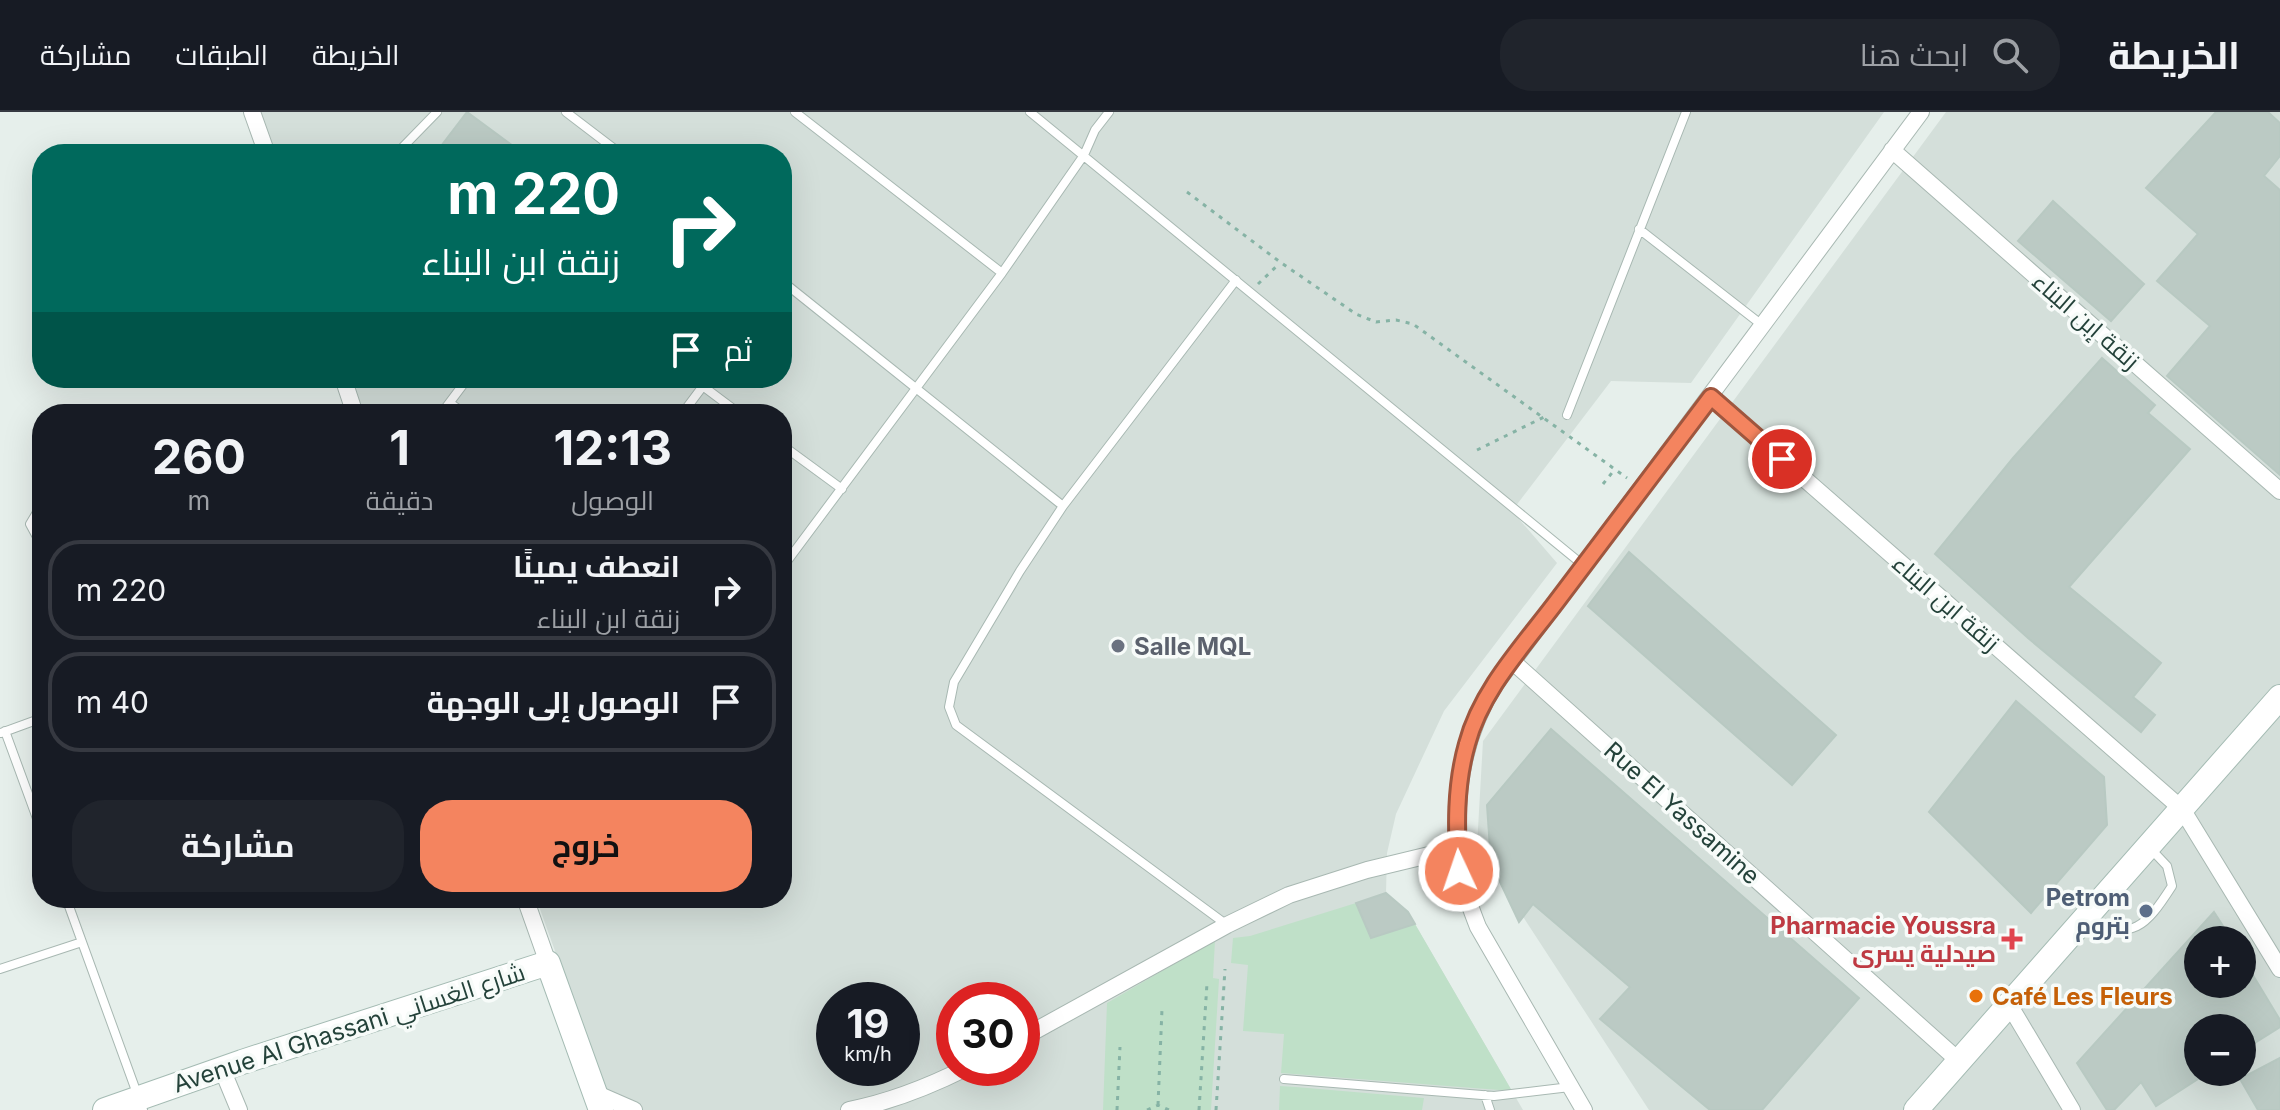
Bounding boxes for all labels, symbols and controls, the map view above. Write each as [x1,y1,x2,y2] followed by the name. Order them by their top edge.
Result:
[1500,19,2060,91] search box
[2108,32,2240,78] text: الخريطة
[1988,33,2032,77] icon: search
[1860,37,1968,73] text: ابحث هنا
[40,38,131,72] text: مشاركة
[175,38,268,72] text: الطبقات
[312,38,399,72] text: الخريطة
[447,160,620,228] text: 220 m
[648,176,752,280] icon: right
[421,240,620,284] text: زنقة ابن البناء
[2026,267,2145,376] street label: زنقة إبن البناء
[664,328,708,372] icon: arrive
[724,332,752,368] text: ثم
[389,418,410,477] text: 1
[553,418,672,477] text: 12:13
[1748,425,1816,493] pin
[152,427,246,486] text: 260
[1760,437,1804,481] icon: arrive
[187,485,210,516] text: m
[366,485,433,516] text: دقيقة
[571,485,654,516] text: الوصول
[513,548,680,584] text: انعطف يمينًا
[1887,549,2005,657] street label: زنقة ابن البناء
[704,568,748,612] icon: right
[76,572,166,608] text: 220 m
[537,603,680,634] text: زنقة ابن البناء
[1134,632,1251,661] place label: Salle MQL
[1109,637,1127,655] marker: Salle MQL
[704,680,748,724] icon: arrive
[76,684,149,720] text: 40 m
[427,684,680,720] text: الوصول إلى الوجهة
[1598,736,1766,890] street label: Rue El Yassamine
[72,800,404,892] button: مشاركة
[420,800,752,892] button: خروج
[1417,829,1501,913] position arrow
[2046,883,2130,942] place label: Petrom بتروم
[2137,902,2155,920] marker: Petrom بتروم
[1770,911,1996,968] place label: Pharmacie Youssra صيدلية يسرى
[2184,926,2256,1086] map controls
[2184,926,2256,998] button: +
[2003,930,2021,948] marker: Pharmacie Youssra صيدلية يسرى
[169,957,530,1103] street label: Avenue Al Ghassani شارع الغساني
[936,982,1040,1086] speed limit sign: 30
[1992,982,2173,1011] place label: Café Les Fleurs
[1967,987,1985,1005] marker: Café Les Fleurs
[846,999,890,1048] text: 19
[2184,1014,2256,1086] button: −
[844,1042,892,1066] text: km/h

